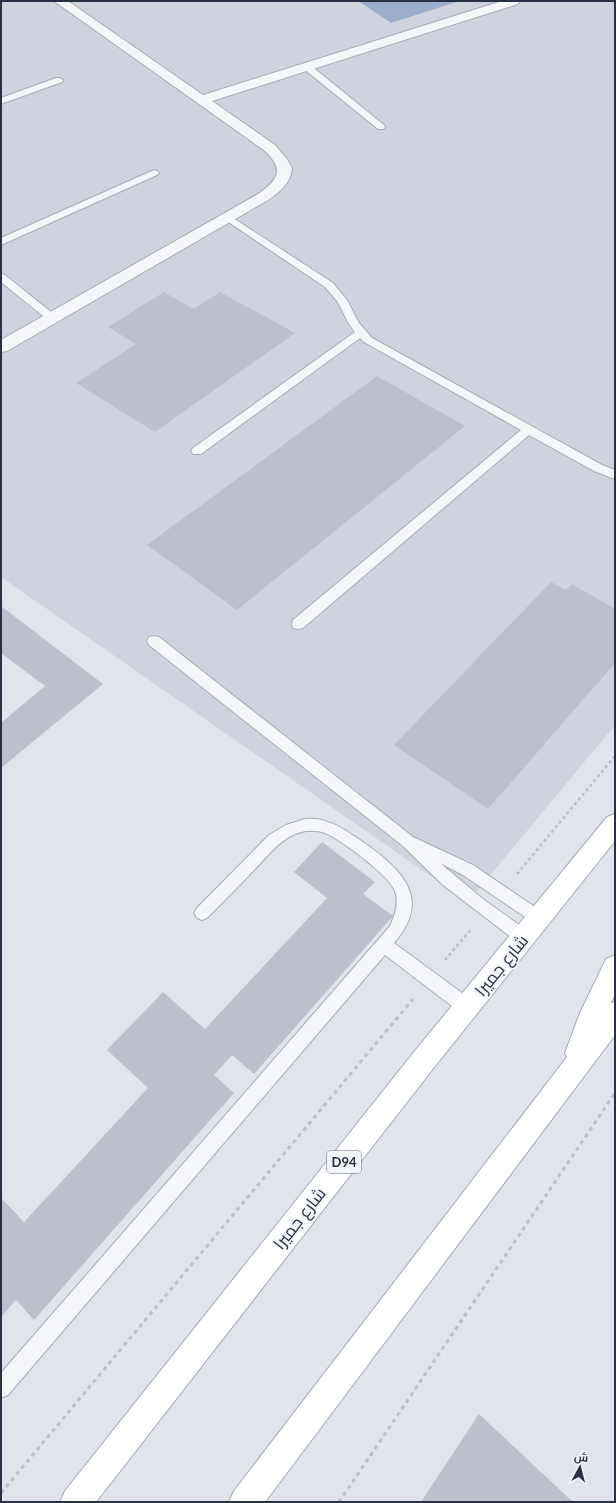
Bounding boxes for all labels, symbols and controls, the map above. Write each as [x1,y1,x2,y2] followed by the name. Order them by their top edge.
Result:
[470,930,534,1001] street label: شارع جميرا
[327,1151,361,1173] road number: D94
[268,1183,331,1254] street label: شارع جميرا
[560,1447,600,1487] north arrow
[573,1449,589,1465] text: ش

